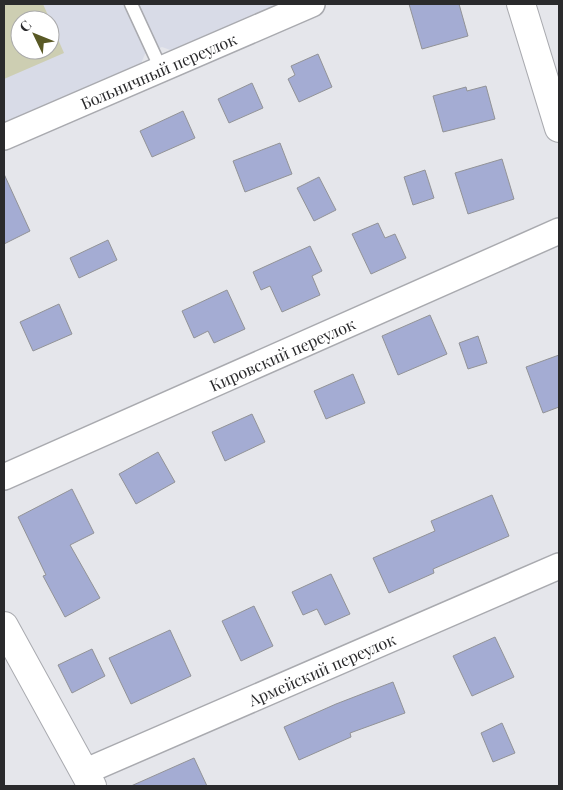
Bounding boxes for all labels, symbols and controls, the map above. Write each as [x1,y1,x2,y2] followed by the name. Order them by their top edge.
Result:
[10,10,60,60] north arrow
[15,16,36,36] text: С
[77,27,239,113] street label: Больничный переулок
[206,312,358,395] street label: Кировский переулок
[244,628,398,710] street label: Армейский переулок

